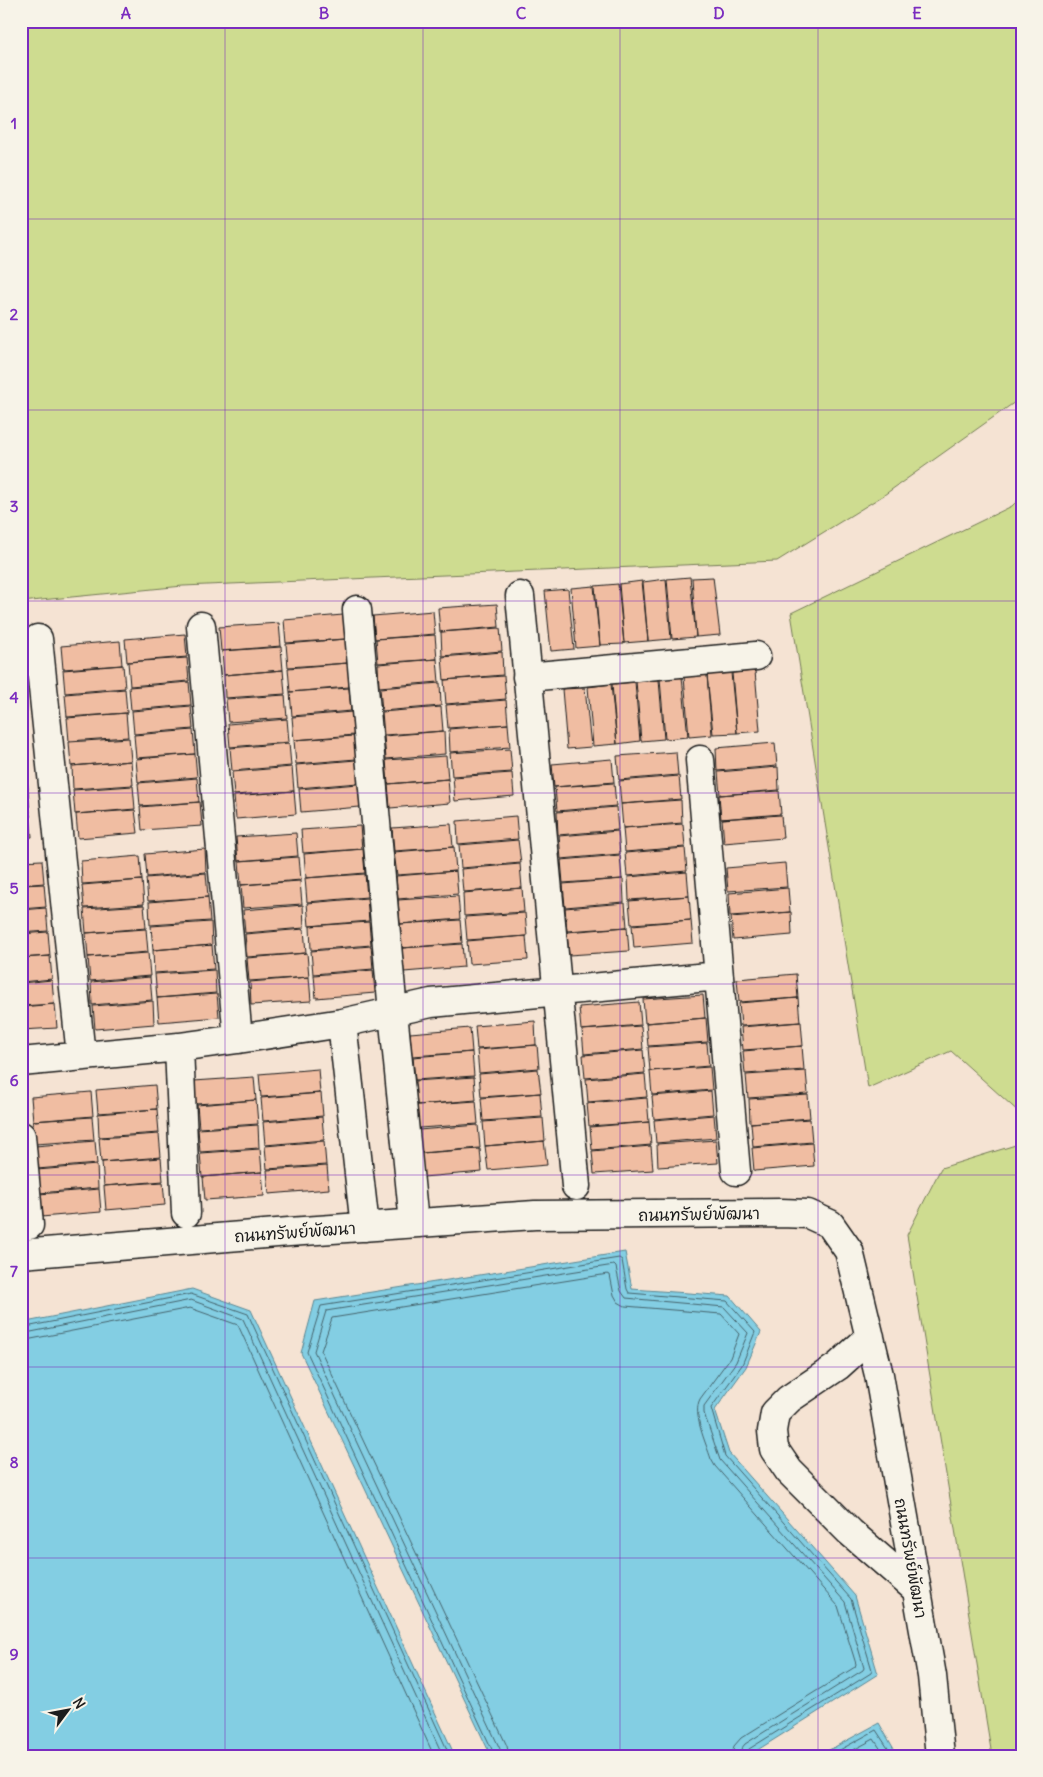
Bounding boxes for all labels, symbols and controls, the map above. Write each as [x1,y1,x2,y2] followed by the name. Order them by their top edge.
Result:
[121,3,131,23] text: A
[319,3,330,23] text: B
[516,3,527,23] text: C
[713,3,725,23] text: D
[912,3,922,23] text: E
[11,113,17,133] text: 1
[10,304,19,324] text: 2
[9,496,19,516] text: 3
[9,687,19,707] text: 4
[9,878,19,898] text: 5
[9,1070,19,1090] text: 6
[638,1202,760,1225] street label: ถนนทรัพย์พัฒนา
[234,1217,356,1246] street label: ถนนทรัพย์พัฒนา
[10,1261,18,1281] text: 7
[9,1452,19,1472] text: 8
[891,1496,932,1620] street label: ถนนทรัพย์พัฒนา
[9,1644,19,1664] text: 9
[42,1684,92,1734] north arrow
[69,1694,89,1712] text: N

